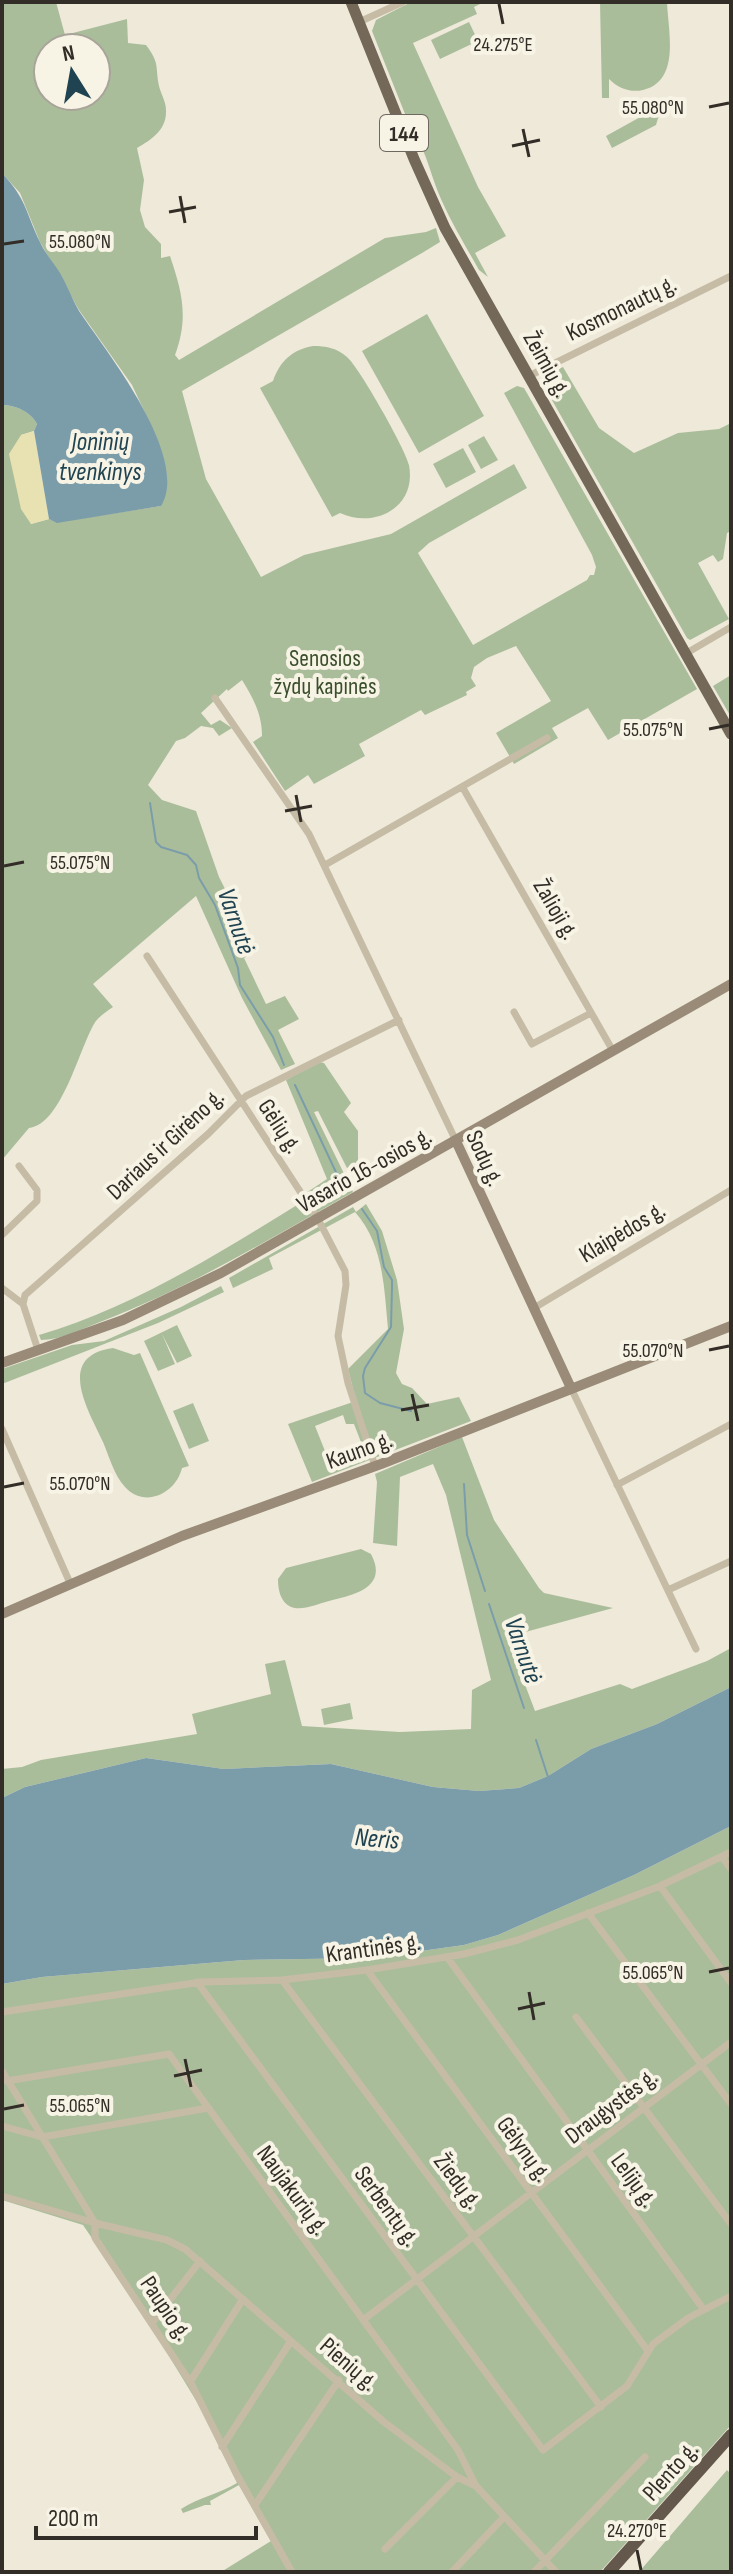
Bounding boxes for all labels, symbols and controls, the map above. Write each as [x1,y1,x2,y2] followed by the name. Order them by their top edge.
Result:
[32,32,112,112] north arrow
[473,33,533,57] text: 24.275°E
[60,39,77,68] text: N
[622,96,684,120] text: 55.080°N
[380,115,428,151] road number: 144
[49,230,111,254] text: 55.080°N
[561,269,681,348] street label: Kosmonautų g.
[517,326,577,402] street label: Žeimių g.
[59,427,141,488] water label: Joninių tvenkinys
[273,644,377,701] park label: Senosios žydų kapinės
[623,718,683,742] text: 55.075°N
[50,851,110,875] text: 55.075°N
[527,874,584,945] street label: Žalioji g.
[210,884,261,959] water label: Varnutė
[101,1083,230,1206] street label: Dariaus ir Girėno g.
[251,1094,308,1159] street label: Gėlių g.
[292,1122,437,1219] street label: Vasario 16-osios g.
[459,1126,510,1191] street label: Sodų g.
[574,1195,671,1269] street label: Klaipėdos g.
[622,1339,684,1363] text: 55.070°N
[322,1425,396,1476] street label: Kauno g.
[49,1472,111,1496] text: 55.070°N
[497,1613,548,1688] water label: Varnutė
[353,1822,400,1857] water label: Neris
[324,1928,422,1969] street label: Krantinės g.
[622,1961,684,1985] text: 55.065°N
[559,2062,663,2150] street label: Draugystės g.
[49,2094,111,2118] text: 55.065°N
[490,2111,557,2188] street label: Gėlynų g.
[250,2140,335,2241] street label: Naujakurių g.
[427,2148,488,2215] street label: Žiedų g.
[604,2148,663,2213] street label: Lelijų g.
[348,2161,425,2252] street label: Serbentų g.
[134,2271,198,2346] street label: Paupio g.
[314,2331,383,2397] street label: Pienių g.
[636,2436,704,2507] street label: Plento g.
[36,2490,256,2540] scale bar
[48,2504,99,2533] text: 200 m
[607,2519,667,2543] text: 24.270°E

